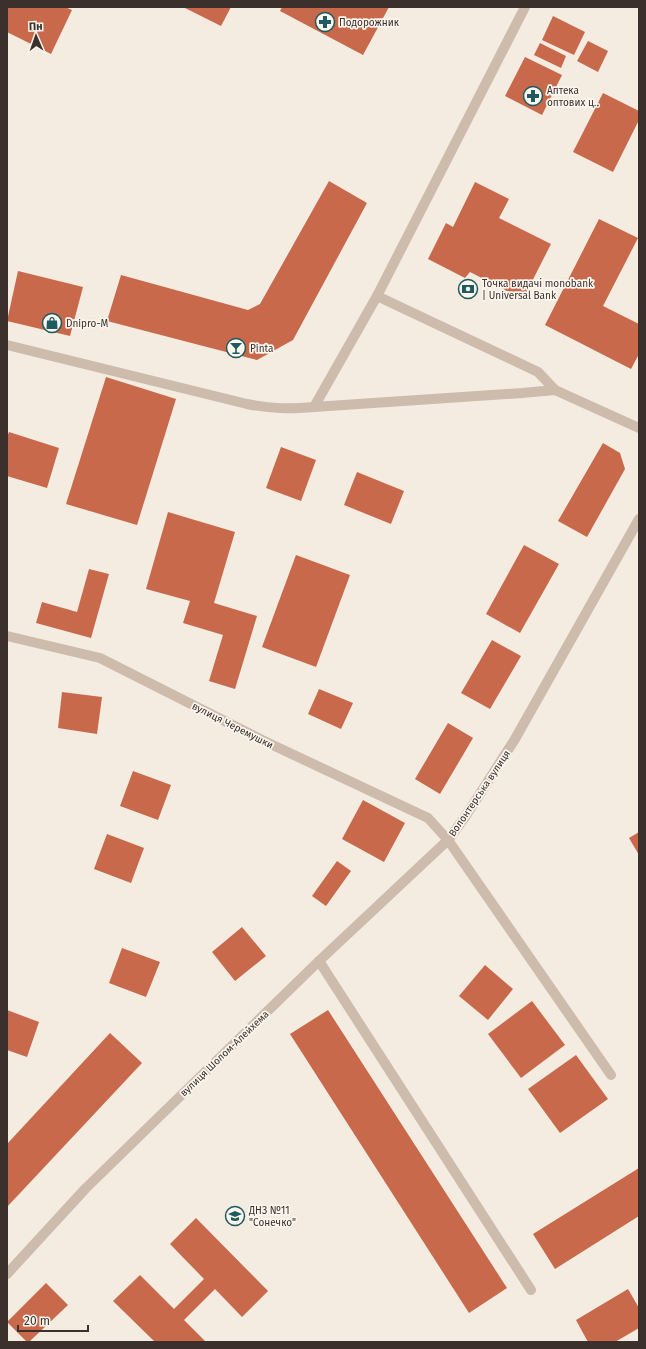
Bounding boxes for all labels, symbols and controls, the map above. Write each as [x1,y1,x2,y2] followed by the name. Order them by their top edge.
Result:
[314,11,336,33] pharmacy icon: Подорожник
[16,16,56,56] north arrow
[339,17,400,29] place label: Подорожник
[29,20,43,33] text: Пн
[522,85,544,107] pharmacy icon: Аптека оптових ц‥
[547,85,599,109] place label: Аптека оптових ц‥
[482,277,594,302] place label: Точка видачі monobank | Universal Bank
[457,278,479,300] bank icon: Точка видачі monobank | Universal Bank
[41,312,63,334] shop icon: Dnipro-M
[66,318,108,330] place label: Dnipro-M
[225,337,247,359] bar icon: Pinta
[250,343,273,355] place label: Pinta
[190,700,275,752] street label: вулиця Черемушки
[446,748,513,839] street label: Волонтерська вулиця
[178,1008,272,1099] street label: вулиця Шолом-Алейхема
[224,1205,246,1227] school or university icon: ДНЗ №11 "Сонечко"
[248,1205,296,1229] place label: ДНЗ №11 "Сонечко"
[18,1307,88,1333] scale bar
[24,1314,50,1328] text: 20 m

